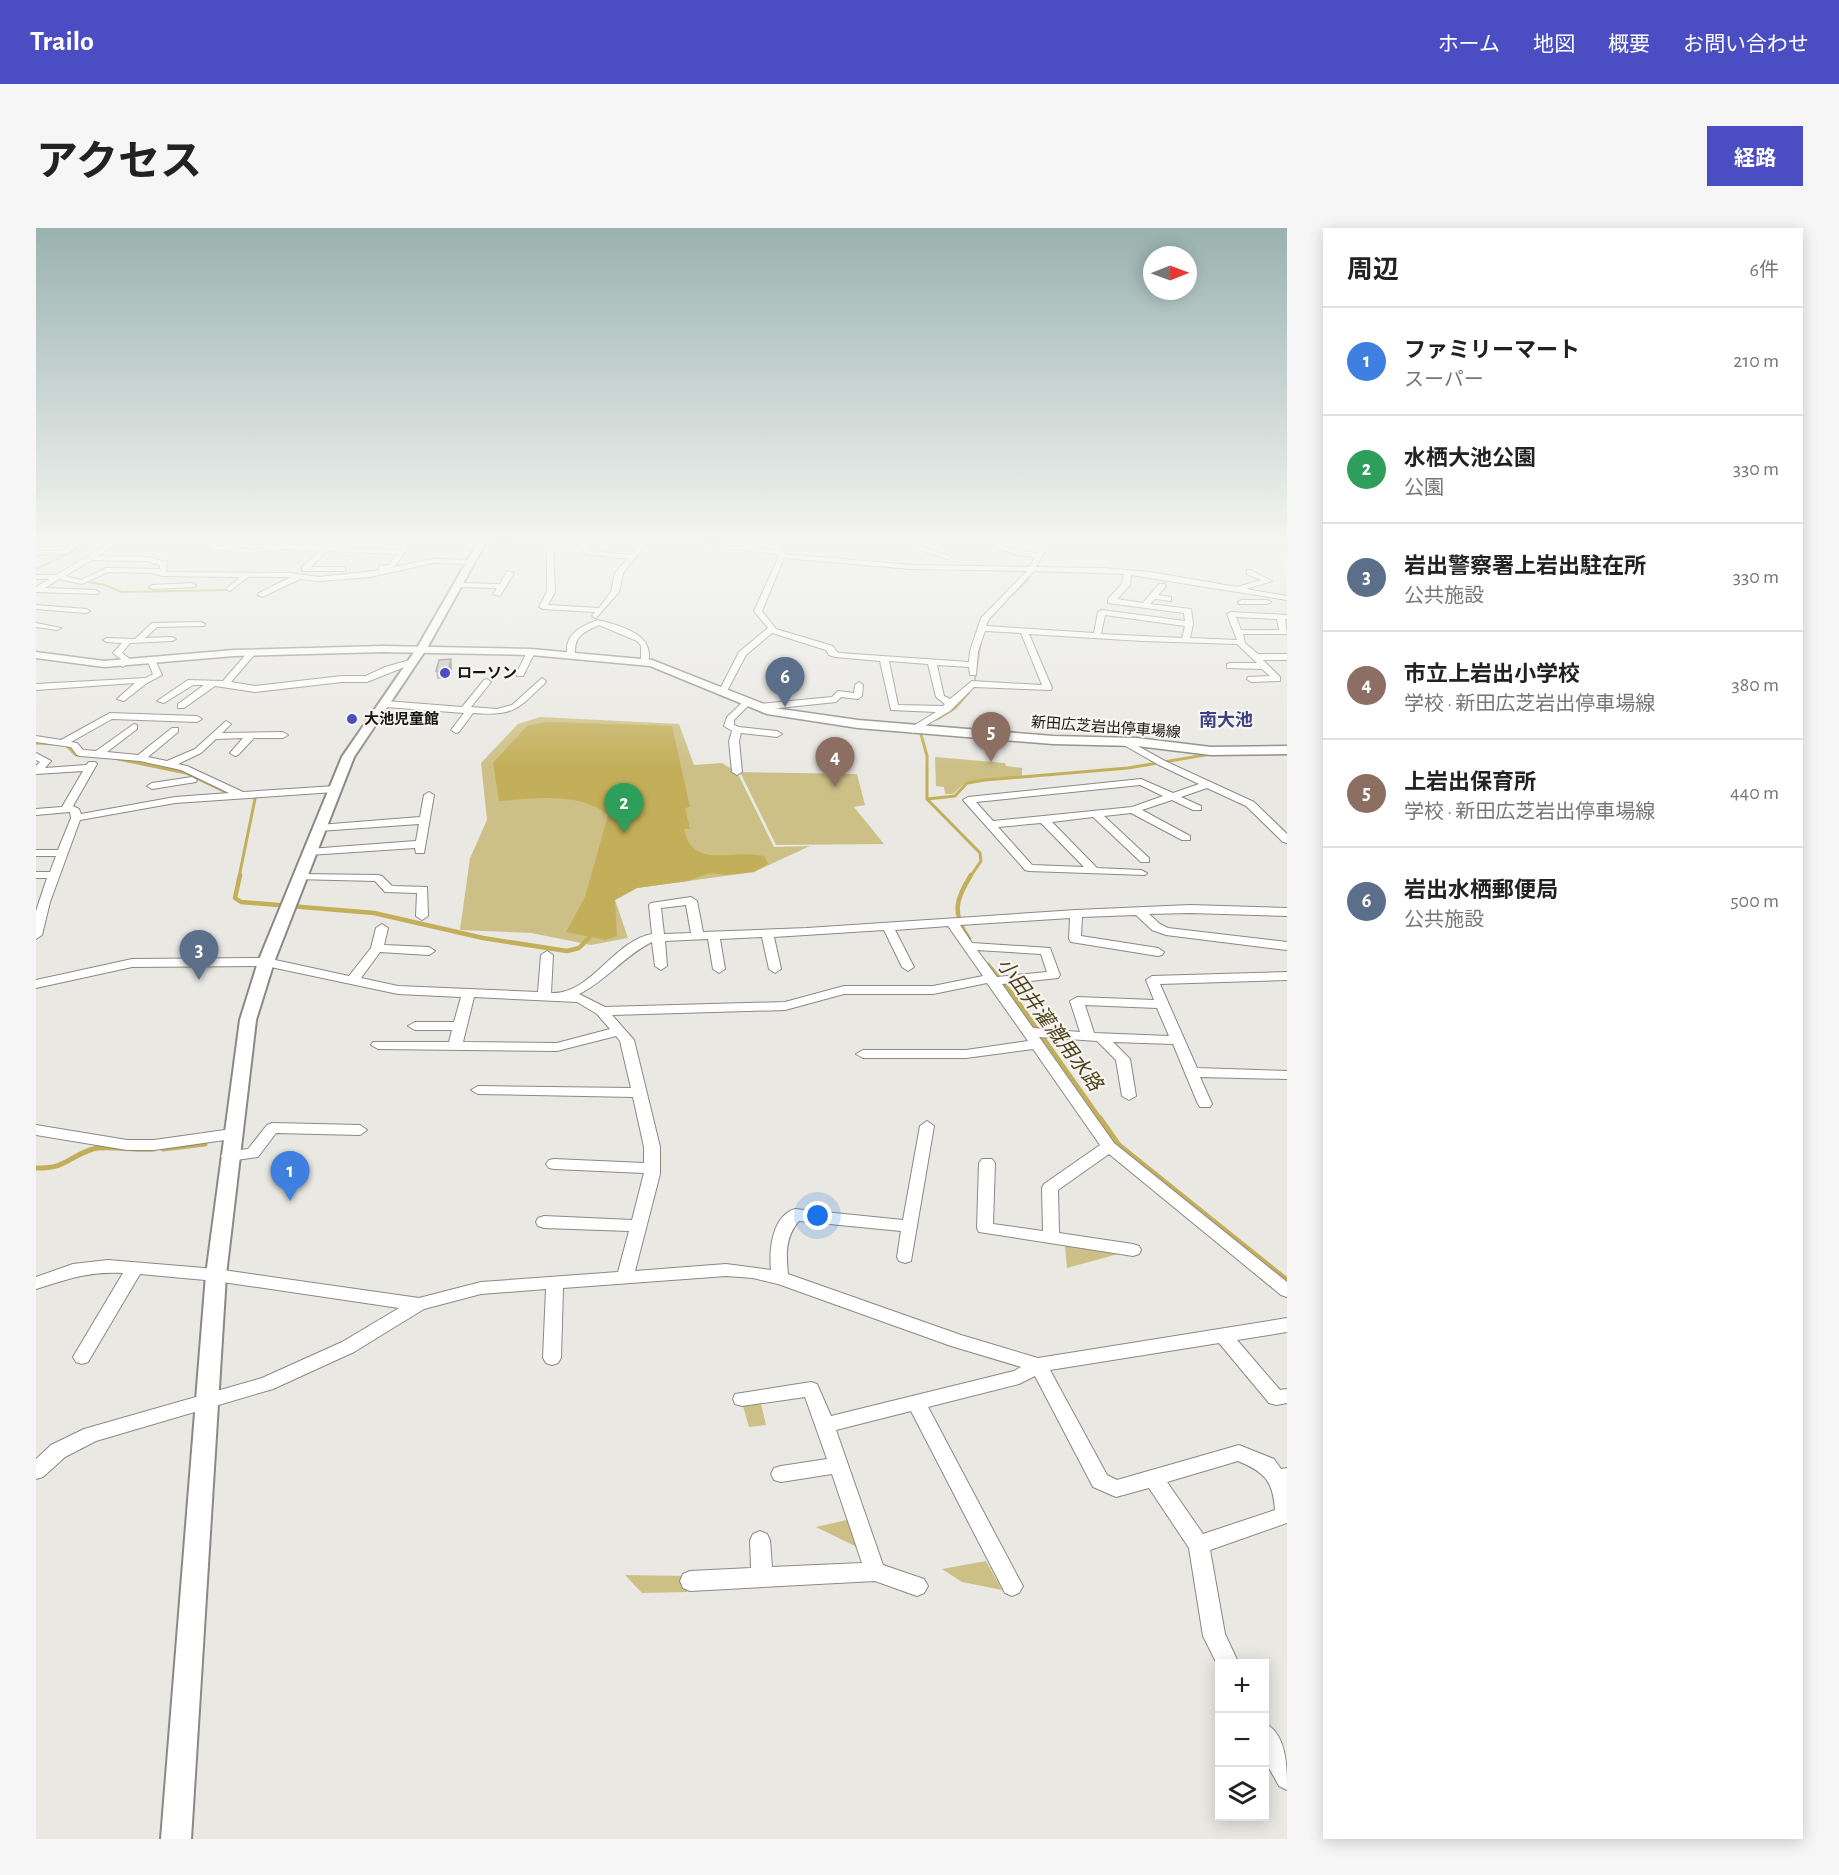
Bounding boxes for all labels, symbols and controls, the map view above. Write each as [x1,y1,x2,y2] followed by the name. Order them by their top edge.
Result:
[30,28,94,56] text: Trailo
[1438,34,1500,55] text: ホーム
[1533,34,1575,55] text: 地図
[1608,34,1650,55] text: 概要
[1683,34,1809,55] text: お問い合わせ
[1707,126,1803,186] button: 経路
[36,141,202,183] text: アクセス
[1143,246,1197,300] north arrow
[1347,257,1399,283] text: 周辺
[1750,260,1779,280] text: 6件
[1404,339,1580,361] text: ファミリーマート
[1363,351,1370,371] text: 1
[1733,351,1779,371] text: 210 m
[1404,370,1484,390] text: スーパー
[1404,447,1536,469] text: 水栖大池公園
[1362,459,1371,479] text: 2
[1733,459,1779,479] text: 330 m
[1404,478,1444,498] text: 公園
[1404,555,1646,577] text: 岩出警察署上岩出駐在所
[1362,567,1371,587] text: 3
[1733,567,1779,587] text: 330 m
[1404,586,1484,606] text: 公共施設
[766,658,804,707] pin: 6
[1404,663,1580,685] text: 市立上岩出小学校
[438,666,452,680] marker: ローソン
[457,666,517,681] place label: ローソン
[1361,675,1372,695] text: 4
[1731,675,1779,695] text: 380 m
[1404,694,1655,714] text: 学校 · 新田広芝岩出停車場線
[364,711,439,727] place label: 大池児童館
[1199,711,1253,730] district label: 南大池
[345,712,359,726] marker: 大池児童館
[972,712,1010,762] pin: 5
[1031,714,1181,740] street label: 新田広芝岩出停車場線
[816,738,854,787] pin: 4
[1404,771,1536,793] text: 上岩出保育所
[1362,783,1371,803] text: 5
[1730,783,1779,803] text: 440 m
[604,784,644,833] pin: 2
[1404,802,1655,822] text: 学校 · 新田広芝岩出停車場線
[1404,879,1558,901] text: 岩出水栖郵便局
[1362,891,1371,911] text: 6
[1730,891,1779,911] text: 500 m
[1404,910,1484,930] text: 公共施設
[180,930,218,980] pin: 3
[993,954,1107,1096] water label: 小田井灌漑用水路
[270,1152,310,1201] pin: 1
[803,1201,832,1230] your location
[1215,1659,1269,1821] map controls
[1215,1659,1269,1713] button: +
[1215,1713,1269,1767] button: −
[1215,1767,1269,1821] button: layers

